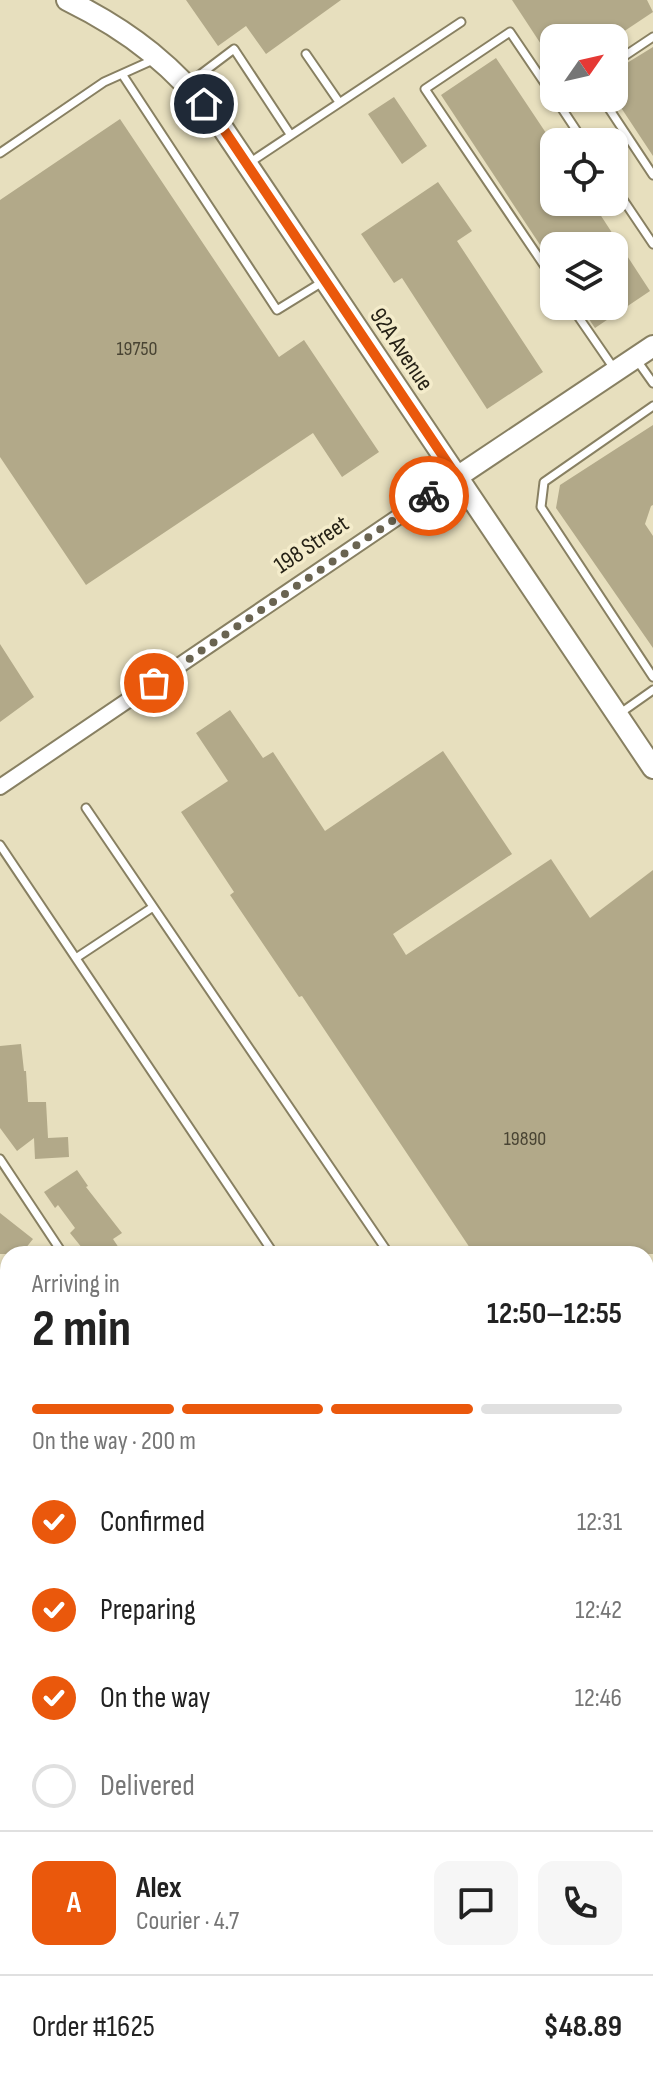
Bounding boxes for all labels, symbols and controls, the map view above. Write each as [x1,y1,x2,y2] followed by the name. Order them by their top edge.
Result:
[540,24,628,112] north arrow
[540,24,628,320] map controls
[170,70,238,138] pin
[182,82,226,126] icon: home
[540,128,628,216] button: locate
[540,232,628,320] button: layers
[363,302,440,396] street label: 92A Avenue
[117,337,157,361] house number: 19750
[389,456,469,536] courier
[407,474,451,518] icon: bike
[268,509,354,580] street label: 198 Street
[120,649,188,717] pin
[132,661,176,705] icon: bag
[504,1127,546,1151] house number: 19890
[32,1269,120,1300] text: Arriving in
[487,1296,622,1332] text: 12:50–12:55
[32,1298,131,1361] text: 2 min
[32,1426,196,1457] text: On the way · 200 m
[32,1500,76,1544] icon: check
[100,1504,205,1540] text: Confirmed
[577,1507,622,1538] text: 12:31
[32,1588,76,1632] icon: check
[100,1592,196,1628] text: Preparing
[575,1595,622,1626] text: 12:42
[32,1676,76,1720] icon: check
[100,1680,210,1716] text: On the way
[575,1683,622,1714] text: 12:46
[100,1768,195,1804] text: Delivered
[434,1861,518,1945] button: chat
[538,1861,622,1945] button: phone
[136,1870,182,1906] text: Alex
[67,1885,81,1921] text: A
[136,1906,239,1937] text: Courier · 4.7
[32,2009,155,2045] text: Order #1625
[543,2009,622,2045] text: $48.89

